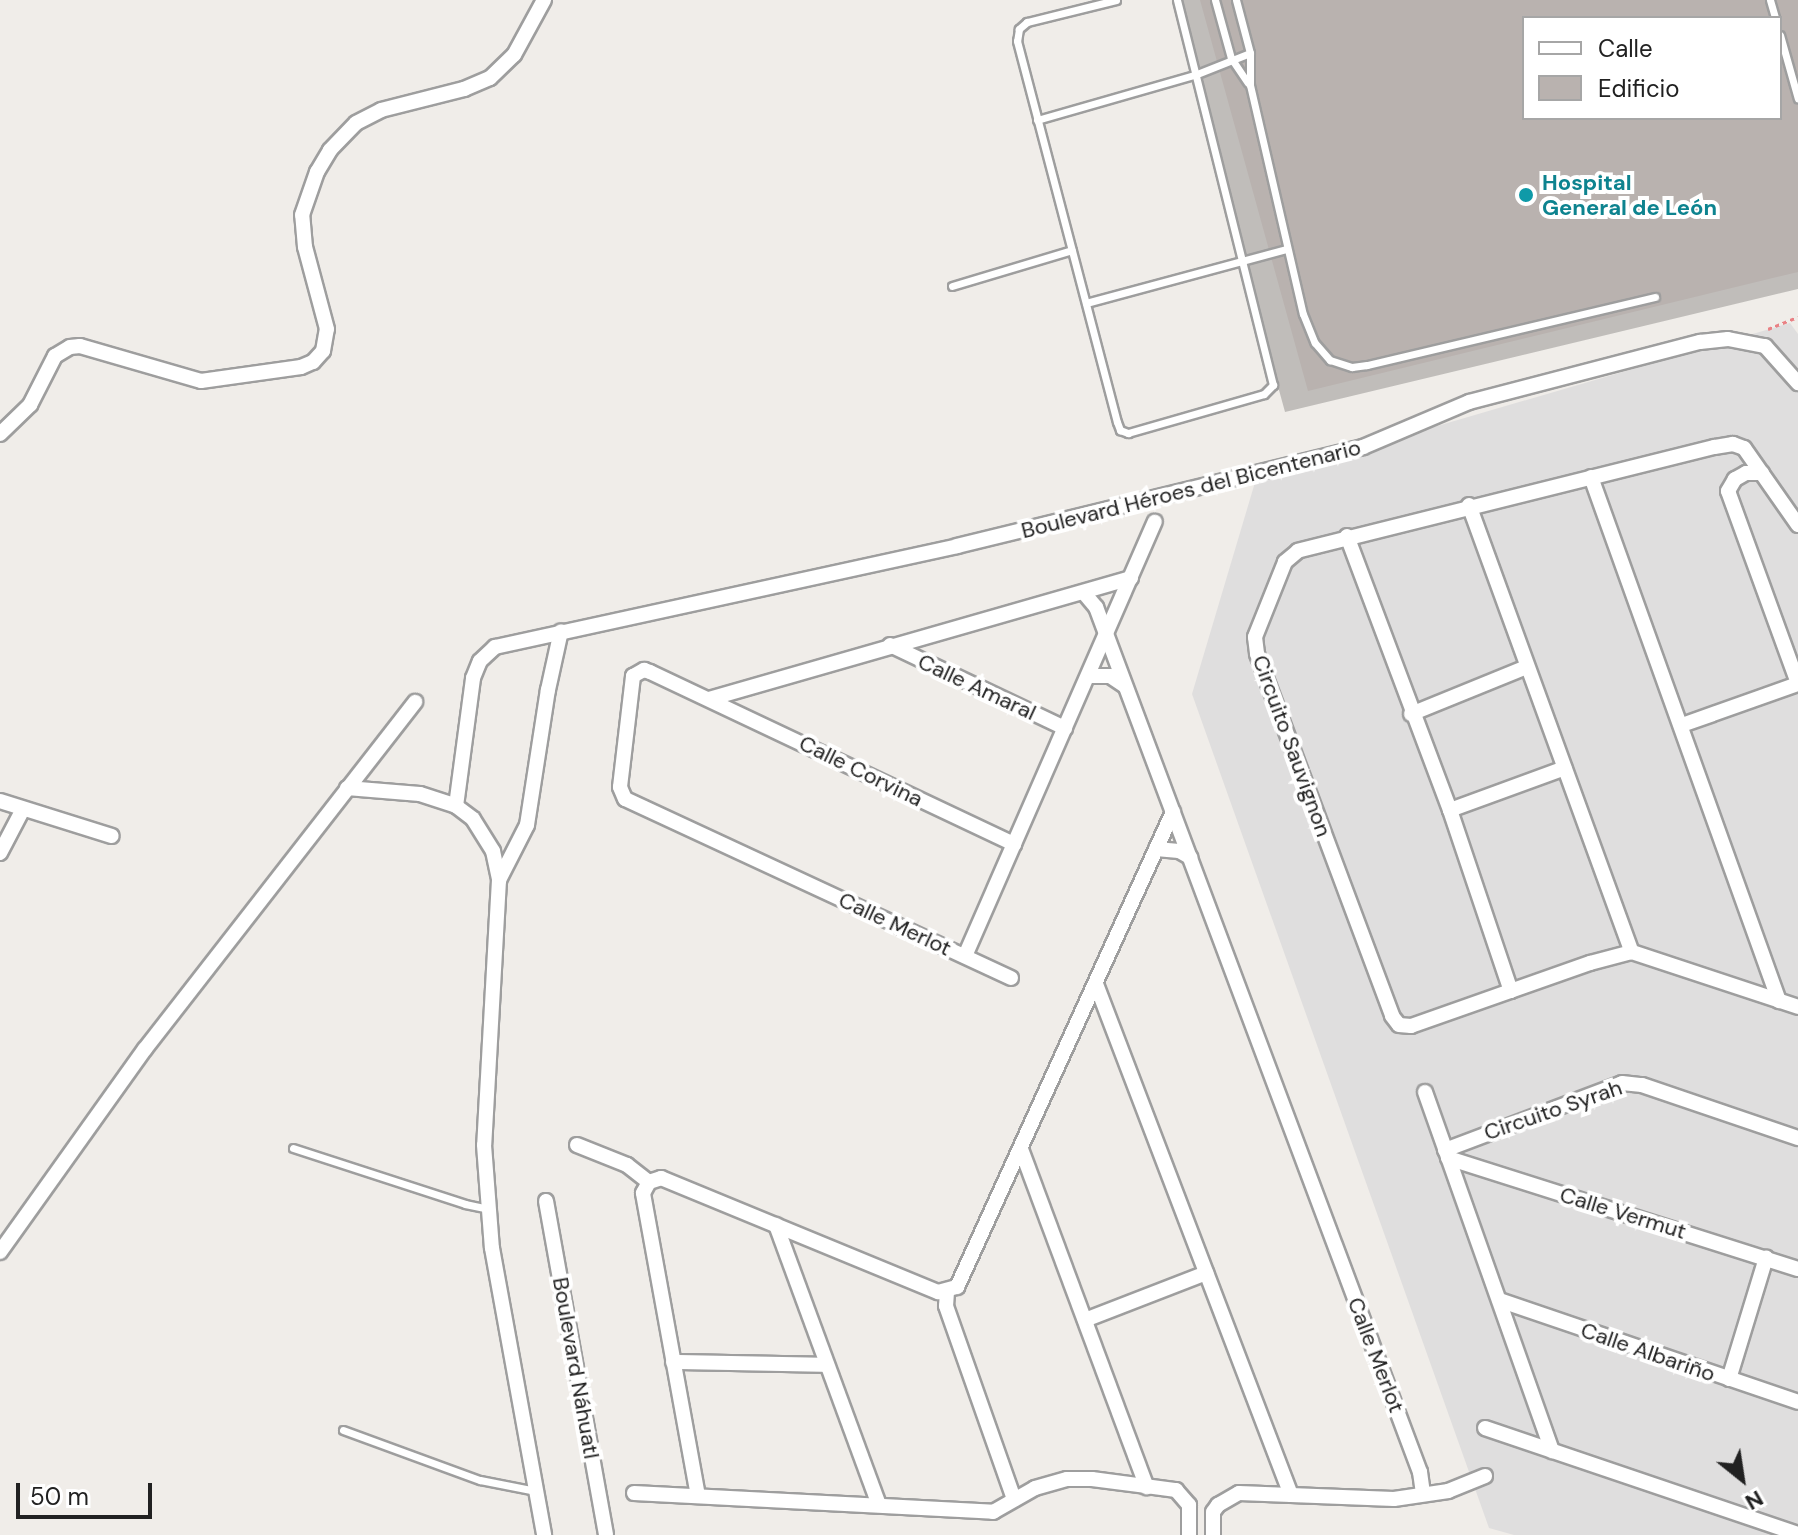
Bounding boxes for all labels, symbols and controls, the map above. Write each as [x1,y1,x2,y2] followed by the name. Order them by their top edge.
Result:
[1522,16,1782,120] legend
[1598,33,1653,64] text: Calle
[1598,73,1680,104] text: Edificio
[1542,169,1717,220] place label: Hospital General de León
[1517,186,1535,204] marker: Hospital General de León
[1018,434,1364,544] street label: Boulevard Héroes del Bicentenario
[914,648,1040,726] street label: Calle Amaral
[1247,652,1337,840] street label: Circuito Sauvignon
[795,730,927,812] street label: Calle Corvina
[835,886,955,962] street label: Calle Merlot
[1481,1074,1625,1146] street label: Circuito Syrah
[1557,1181,1689,1245] street label: Calle Vermut
[547,1275,605,1461] street label: Boulevard Náhuatl
[1342,1294,1410,1416] street label: Calle Merlot
[1577,1317,1719,1387] street label: Calle Albariño
[1702,1439,1782,1519] north arrow
[20,1467,156,1517] scale bar
[30,1481,89,1512] text: 50 m
[1740,1484,1768,1517] text: N

